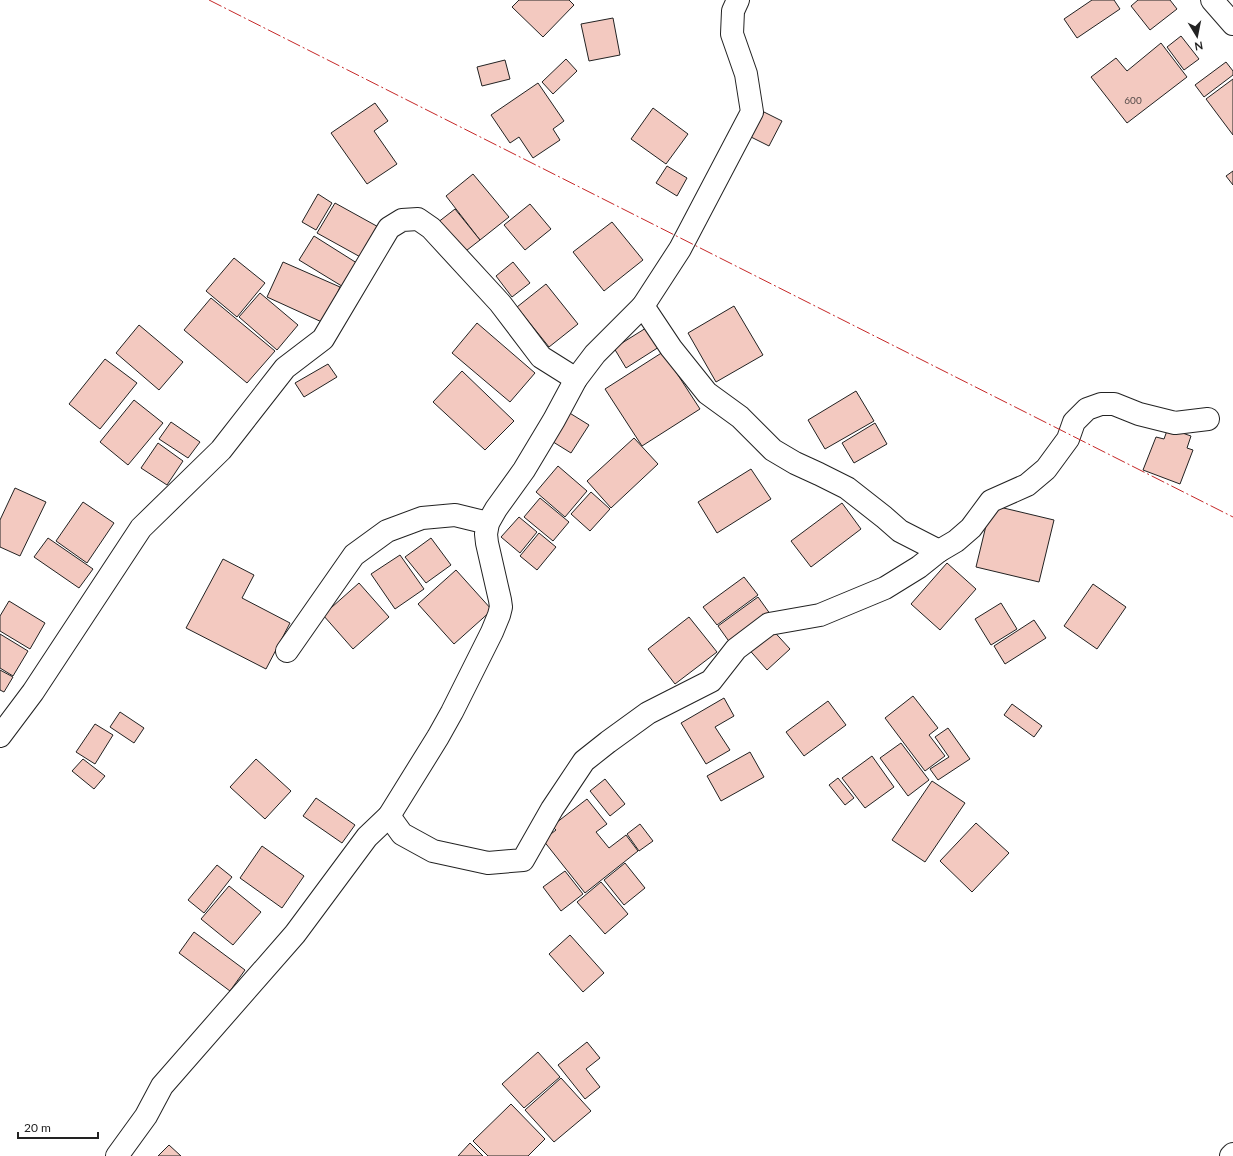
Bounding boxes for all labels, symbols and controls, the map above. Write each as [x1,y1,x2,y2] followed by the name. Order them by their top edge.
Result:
[1177,16,1217,56] north arrow
[1194,39,1204,53] text: N
[1124,94,1142,106] house number: 600
[18,1114,98,1140] scale bar
[24,1120,51,1135] text: 20 m

